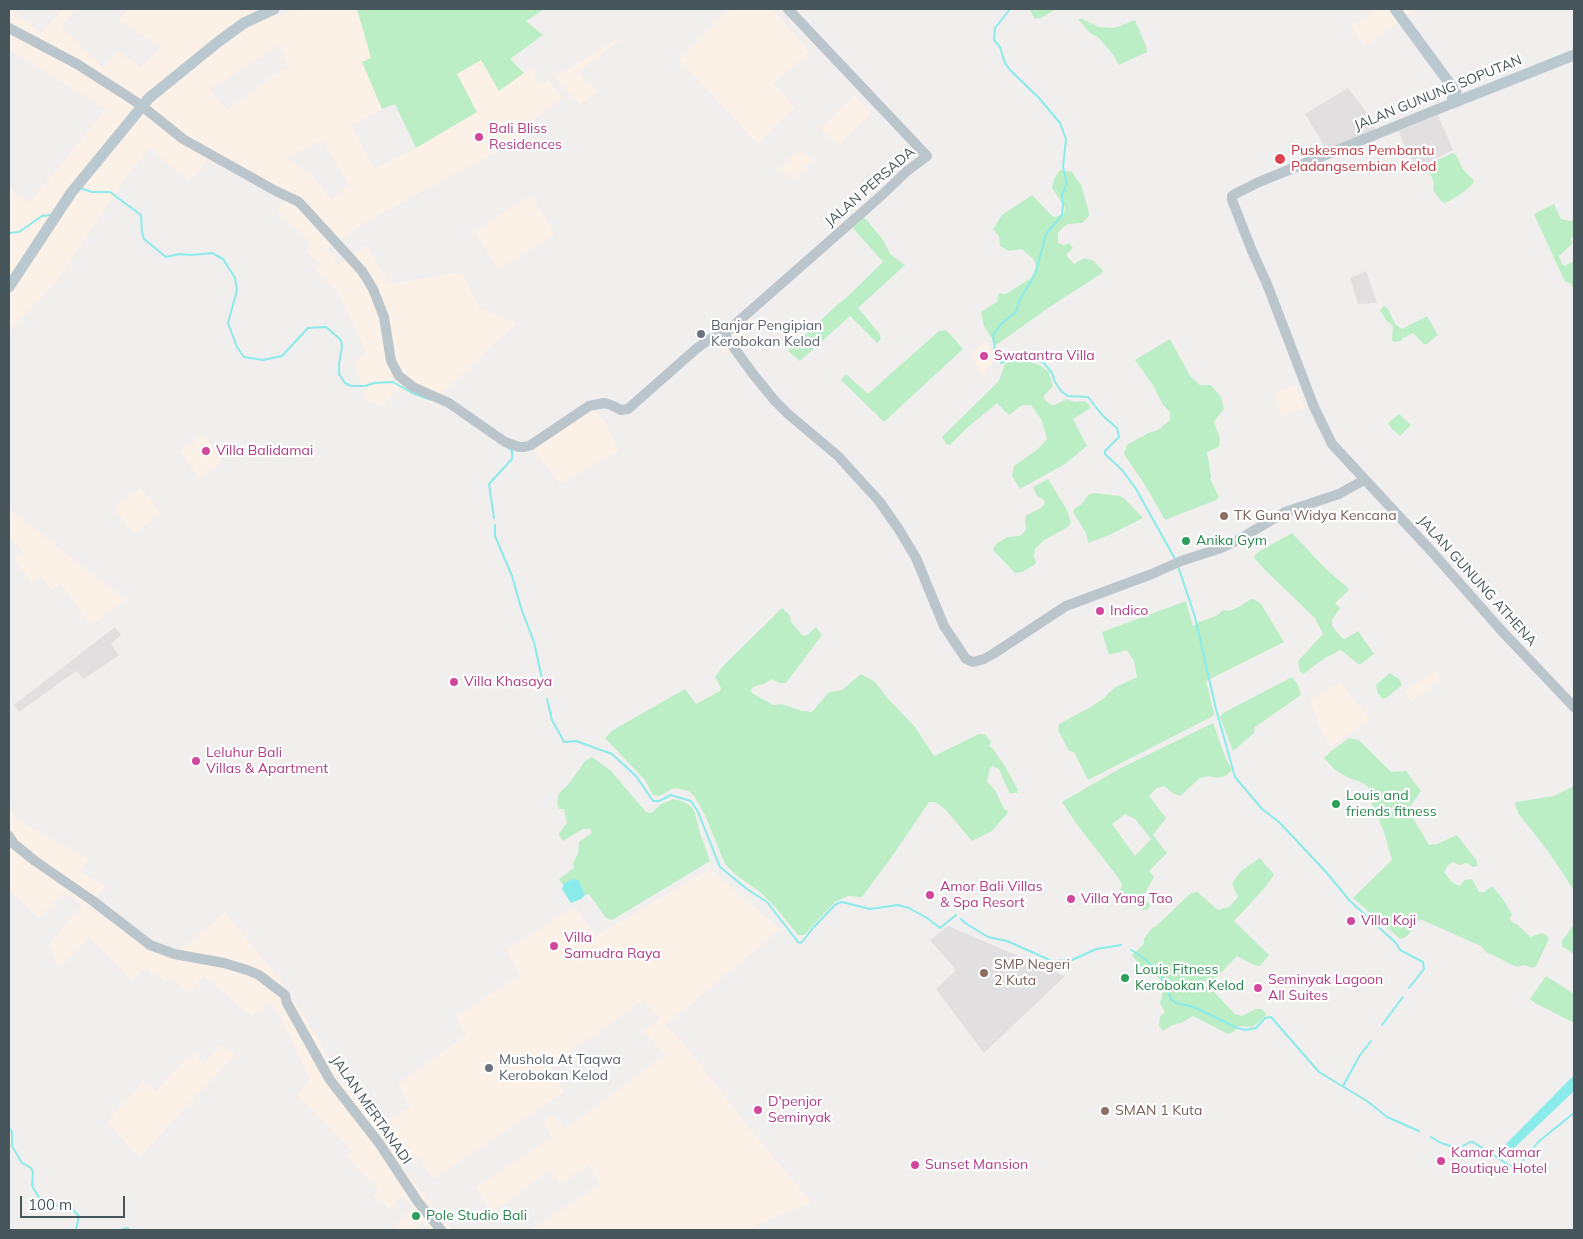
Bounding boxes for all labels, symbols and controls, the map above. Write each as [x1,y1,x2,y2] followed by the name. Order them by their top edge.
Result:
[1352,52,1524,134] street label: JALAN GUNUNG SOPUTAN
[489,121,562,154] place label: Bali Bliss Residences
[473,131,485,143] marker: Bali Bliss Residences
[1291,143,1437,176] place label: Puskesmas Pembantu Padangsembian Kelod
[822,144,918,230] street label: JALAN PERSADA
[1273,152,1287,166] marker: Puskesmas Pembantu Padangsembian Kelod
[711,318,822,351] place label: Banjar Pengipian Kerobokan Kelod
[695,328,707,340] marker: Banjar Pengipian Kerobokan Kelod
[994,348,1095,364] place label: Swatantra Villa
[978,350,990,362] marker: Swatantra Villa
[216,443,313,459] place label: Villa Balidamai
[200,445,212,457] marker: Villa Balidamai
[1234,508,1397,524] place label: TK Guna Widya Kencana
[1218,510,1230,522] marker: TK Guna Widya Kencana
[1414,512,1540,650] street label: JALAN GUNUNG ATHENA
[1196,533,1267,549] place label: Anika Gym
[1180,535,1192,547] marker: Anika Gym
[1110,603,1148,619] place label: Indico
[1094,605,1106,617] marker: Indico
[464,674,552,690] place label: Villa Khasaya
[448,676,460,688] marker: Villa Khasaya
[206,745,328,778] place label: Leluhur Bali Villas & Apartment
[190,755,202,767] marker: Leluhur Bali Villas & Apartment
[1346,788,1437,820] place label: Louis and friends fitness
[1330,798,1342,810] marker: Louis and friends fitness
[940,879,1043,912] place label: Amor Bali Villas & Spa Resort
[924,889,936,901] marker: Amor Bali Villas & Spa Resort
[1081,891,1173,907] place label: Villa Yang Tao
[1065,893,1077,905] marker: Villa Yang Tao
[1361,913,1416,929] place label: Villa Koji
[1345,915,1357,927] marker: Villa Koji
[564,930,661,962] place label: Villa Samudra Raya
[548,940,560,952] marker: Villa Samudra Raya
[994,957,1070,990] place label: SMP Negeri 2 Kuta
[1135,962,1244,994] place label: Louis Fitness Kerobokan Kelod
[978,967,990,979] marker: SMP Negeri 2 Kuta
[1119,972,1131,984] marker: Louis Fitness Kerobokan Kelod
[1268,972,1383,1004] place label: Seminyak Lagoon All Suites
[1252,982,1264,994] marker: Seminyak Lagoon All Suites
[327,1052,415,1168] street label: JALAN MERTANADI
[499,1052,621,1084] place label: Mushola At Taqwa Kerobokan Kelod
[483,1062,495,1074] marker: Mushola At Taqwa Kerobokan Kelod
[768,1094,831,1126] place label: D'penjor Seminyak
[1115,1103,1202,1119] place label: SMAN 1 Kuta
[752,1104,764,1116] marker: D'penjor Seminyak
[1099,1105,1111,1117] marker: SMAN 1 Kuta
[1451,1145,1547,1178] place label: Kamar Kamar Boutique Hotel
[1435,1155,1447,1167] marker: Kamar Kamar Boutique Hotel
[925,1157,1028,1173] place label: Sunset Mansion
[909,1159,921,1171] marker: Sunset Mansion
[22,1186,128,1218] scale bar
[28,1195,72,1214] text: 100 m
[426,1208,527,1224] place label: Pole Studio Bali
[410,1210,422,1222] marker: Pole Studio Bali

